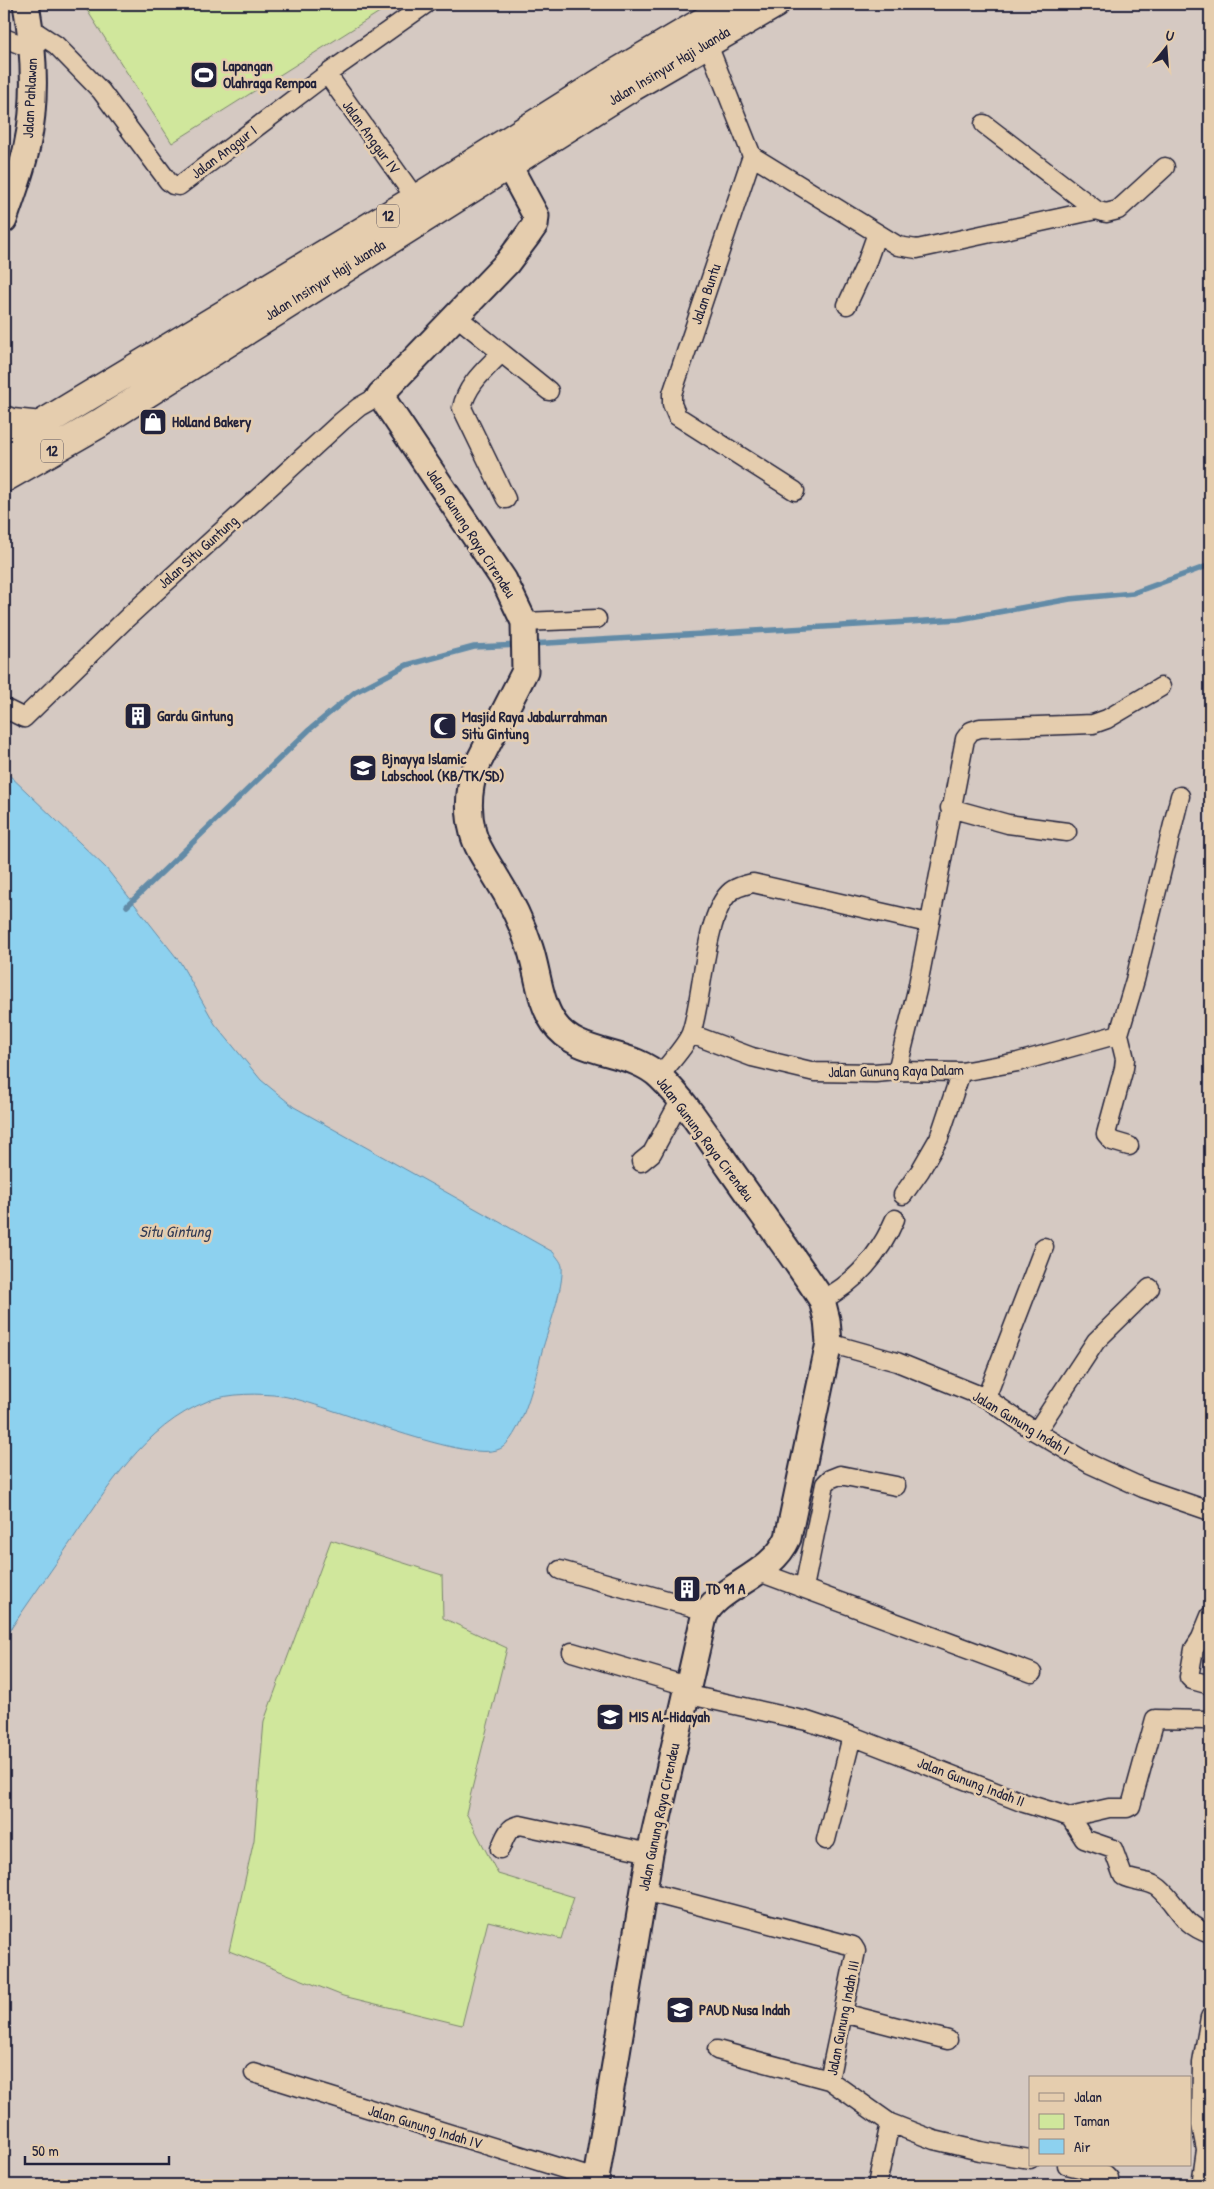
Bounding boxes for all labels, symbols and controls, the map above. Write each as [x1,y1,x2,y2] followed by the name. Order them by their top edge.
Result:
[604,21,734,110] street label: Jalan Insinyur Haji Juanda
[1142,22,1192,72] north arrow
[1163,25,1177,45] text: U
[223,55,317,94] place label: Lapangan Olahraga Rempoa
[17,57,42,139] street label: Jalan Pahlawan
[189,60,219,90] sports icon: Lapangan Olahraga Rempoa
[338,96,406,178] street label: Jalan Anggur IV
[186,120,261,183] street label: Jalan Anggur I
[377,205,399,228] road number: 12
[260,234,389,325] street label: Jalan Insinyur Haji Juanda
[685,261,726,327] street label: Jalan Buntu
[138,407,168,437] shop icon: Holland Bakery
[172,411,252,433] place label: Holland Bakery
[41,440,63,462] road number: 12
[422,464,521,602] street label: Jalan Gunung Raya Cirendeu
[153,510,242,593] street label: Jalan Situ Guntung
[123,701,153,731] building icon: Gardu Gintung
[157,705,233,727] place label: Gardu Gintung
[462,706,607,745] place label: Masjid Raya Jabalurrahman Situ Gintung
[428,711,458,741] mosque icon: Masjid Raya Jabalurrahman Situ Gintung
[382,748,505,786] place label: Bjnayya Islamic Labschool (KB/TK/SD)
[348,753,378,783] school or university icon: Bjnayya Islamic Labschool (KB/TK/SD)
[828,1059,964,1082] street label: Jalan Gunung Raya Dalam
[652,1072,759,1205] street label: Jalan Gunung Raya Cirendeu
[139,1220,212,1242] water label: Situ Gintung
[969,1385,1074,1460] street label: Jalan Gunung Indah I
[672,1574,702,1604] building icon: TD 91 A
[705,1578,746,1599] place label: TD 91 A
[595,1702,625,1732] school or university icon: MIS Al-Hidayah
[629,1706,710,1728] place label: MIS Al-Hidayah
[633,1741,684,1893] street label: Jalan Gunung Raya Cirendeu
[915,1751,1028,1812] street label: Jalan Gunung Indah II
[821,1959,864,2077] street label: Jalan Gunung Indah III
[665,1995,695,2025] school or university icon: PAUD Nusa Indah
[699,1999,790,2020] place label: PAUD Nusa Indah
[1029,2076,1192,2166] legend
[1074,2086,1102,2107] text: Jalan
[366,2099,485,2154] street label: Jalan Gunung Indah IV
[1074,2110,1110,2131] text: Taman
[25,2134,169,2166] scale bar
[1074,2136,1091,2157] text: Air
[32,2140,59,2161] text: 50 m

